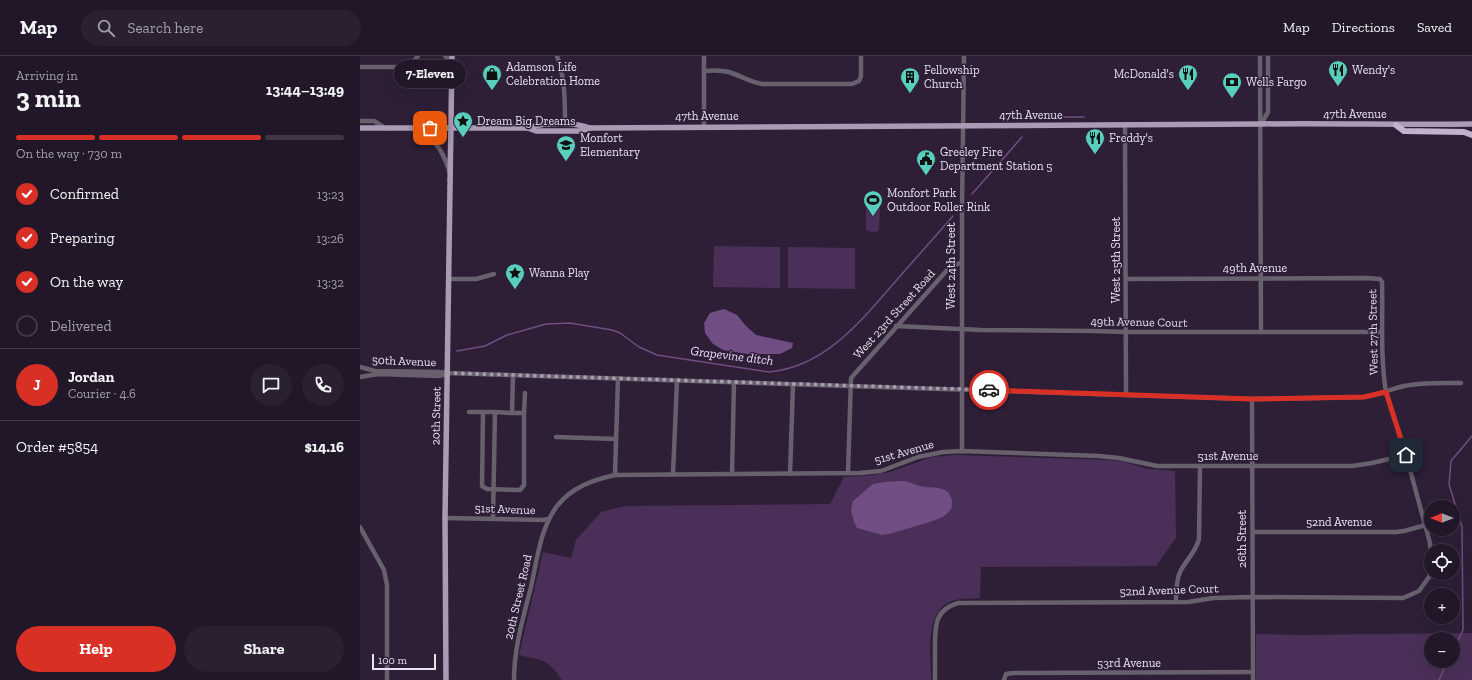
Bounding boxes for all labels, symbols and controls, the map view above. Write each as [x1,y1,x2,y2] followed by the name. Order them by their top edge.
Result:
[81,10,361,46] search box
[20,16,57,39] text: Map
[95,17,117,39] icon: search
[127,19,203,37] text: Search here
[1283,19,1310,36] text: Map
[1332,19,1395,36] text: Directions
[1417,19,1452,36] text: Saved
[1327,59,1349,87] restaurant icon: Wendy's
[394,60,466,88] callout: 7-Eleven
[506,60,600,88] place label: Adamson Life Celebration Home
[481,63,503,91] shop icon: Adamson Life Celebration Home
[924,63,980,91] place label: Fellowship Church
[1177,63,1199,91] restaurant icon: McDonald's
[1352,63,1395,77] place label: Wendy's
[406,66,454,81] text: 7-Eleven
[899,66,921,94] building icon: Fellowship Church
[1114,67,1174,81] place label: McDonald's
[16,68,78,83] text: Arriving in
[1221,71,1243,99] bank icon: Wells Fargo
[1246,75,1307,89] place label: Wells Fargo
[266,81,344,99] text: 13:44–13:49
[16,82,81,114] text: 3 min
[1323,107,1387,121] street label: 47th Avenue
[999,108,1063,122] street label: 47th Avenue
[675,109,739,123] street label: 47th Avenue
[452,110,474,138] place icon: Dream Big Dreams
[413,111,447,145] pin
[477,114,575,128] place label: Dream Big Dreams
[419,117,441,139] icon: bag
[1084,127,1106,155] restaurant icon: Freddy's
[580,131,641,159] place label: Monfort Elementary
[1109,131,1153,145] place label: Freddy's
[555,134,577,162] school or university icon: Monfort Elementary
[940,145,1052,173] place label: Greeley Fire Department Station 5
[16,146,122,161] text: On the way · 730 m
[915,148,937,176] public building icon: Greeley Fire Department Station 5
[16,183,38,205] icon: check
[50,185,119,203] text: Confirmed
[887,186,991,214] place label: Monfort Park Outdoor Roller Rink
[317,187,344,202] text: 13:23
[862,189,884,217] sports icon: Monfort Park Outdoor Roller Rink
[1109,216,1123,303] street label: West 25th Street
[944,222,958,309] street label: West 24th Street
[16,227,38,249] icon: check
[50,229,115,247] text: Preparing
[316,231,344,246] text: 13:26
[1223,261,1287,275] street label: 49th Avenue
[504,262,526,290] place icon: Wanna Play
[529,266,590,280] place label: Wanna Play
[850,266,938,362] street label: West 23rd Street Road
[16,271,38,293] icon: check
[50,273,123,291] text: On the way
[317,275,344,290] text: 13:32
[1365,288,1381,375] street label: West 27th Street
[1090,314,1188,330] street label: 49th Avenue Court
[50,317,112,335] text: Delivered
[690,343,775,368] water label: Grapevine ditch
[372,353,437,369] street label: 50th Avenue
[250,364,292,406] button: chat
[302,364,344,406] button: phone
[68,368,114,386] text: Jordan
[969,370,1009,410] courier
[33,376,41,394] text: J
[978,379,1000,401] icon: car
[68,386,136,401] text: Courier · 4.6
[428,386,444,445] street label: 20th Street
[873,437,936,467] street label: 51st Avenue
[16,438,98,456] text: Order #5854
[305,438,344,456] text: $14.16
[1389,438,1423,472] pin
[1395,444,1417,466] icon: home
[1198,449,1259,463] street label: 51st Avenue
[1424,500,1460,536] north arrow
[1424,500,1460,668] map controls
[474,501,536,517] street label: 51st Avenue
[1235,509,1249,568] street label: 26th Street
[1306,515,1372,529] street label: 52nd Avenue
[1424,544,1460,580] button: locate
[501,553,535,641] street label: 20th Street Road
[1119,581,1219,599] street label: 52nd Avenue Court
[1424,588,1460,624] button: +
[16,626,176,672] button: Help
[184,626,344,672] button: Share
[1424,632,1460,668] button: −
[372,652,436,671] scale bar
[378,654,407,667] text: 100 m
[1097,656,1161,670] street label: 53rd Avenue

